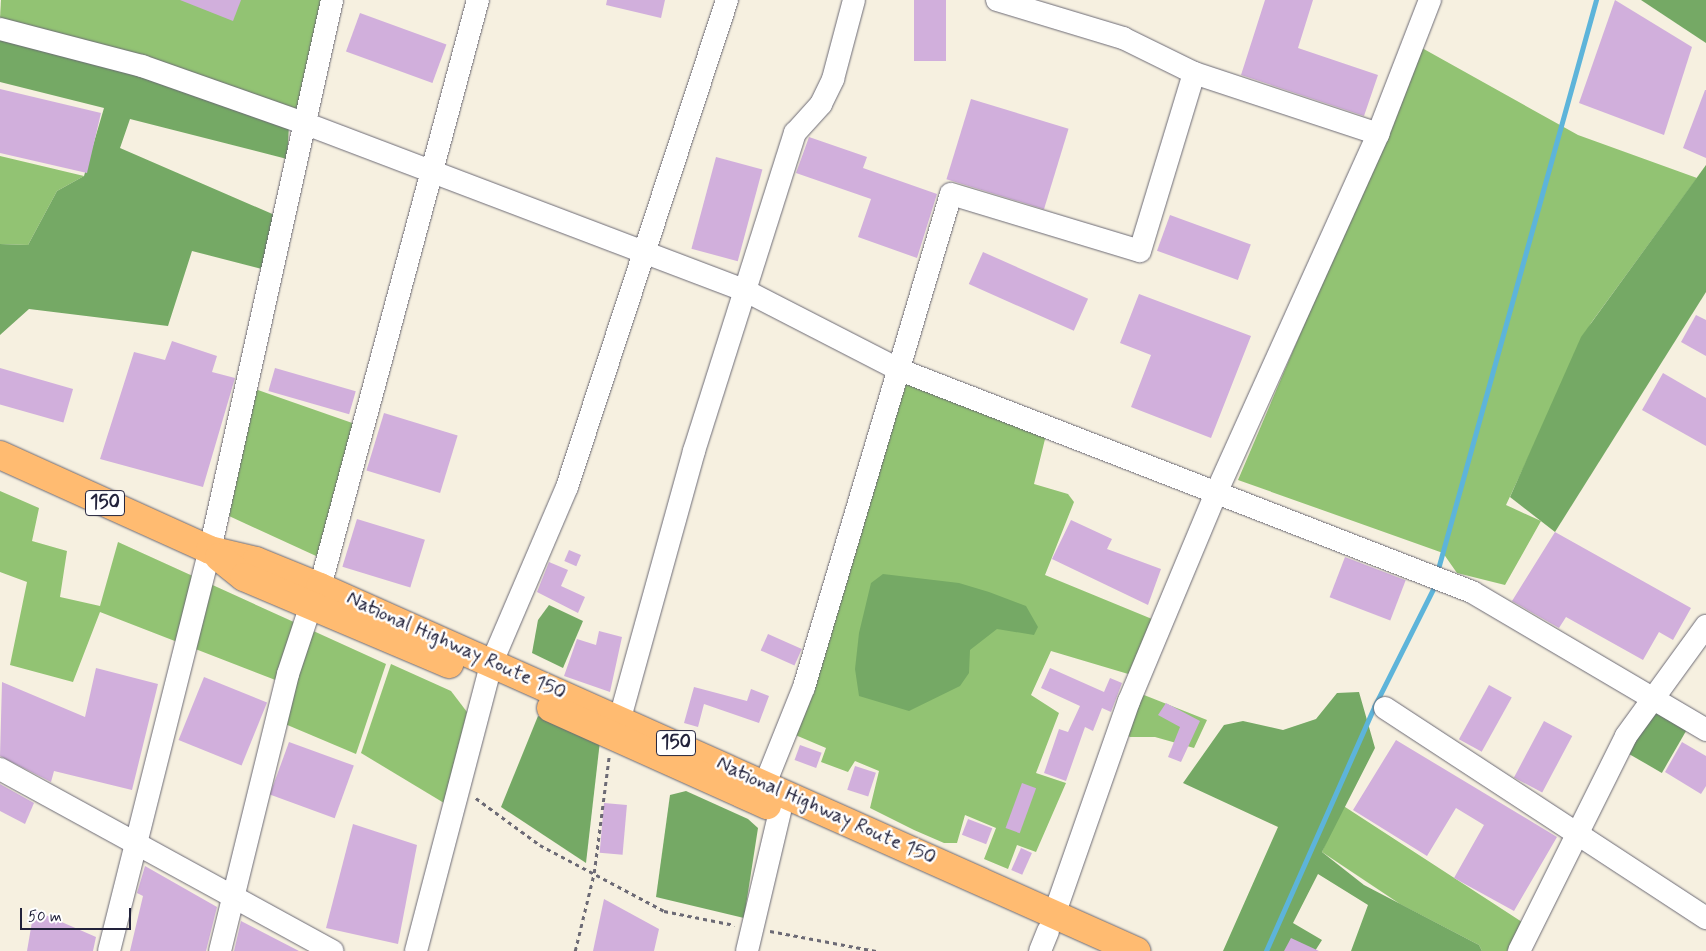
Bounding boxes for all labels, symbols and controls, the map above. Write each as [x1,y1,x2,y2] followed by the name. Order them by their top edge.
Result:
[84,486,126,520] road number: 150
[346,588,566,704] street label: National Highway Route 150
[655,726,697,760] road number: 150
[716,753,936,869] street label: National Highway Route 150
[22,898,134,930] scale bar
[28,907,62,927] text: 50 m

